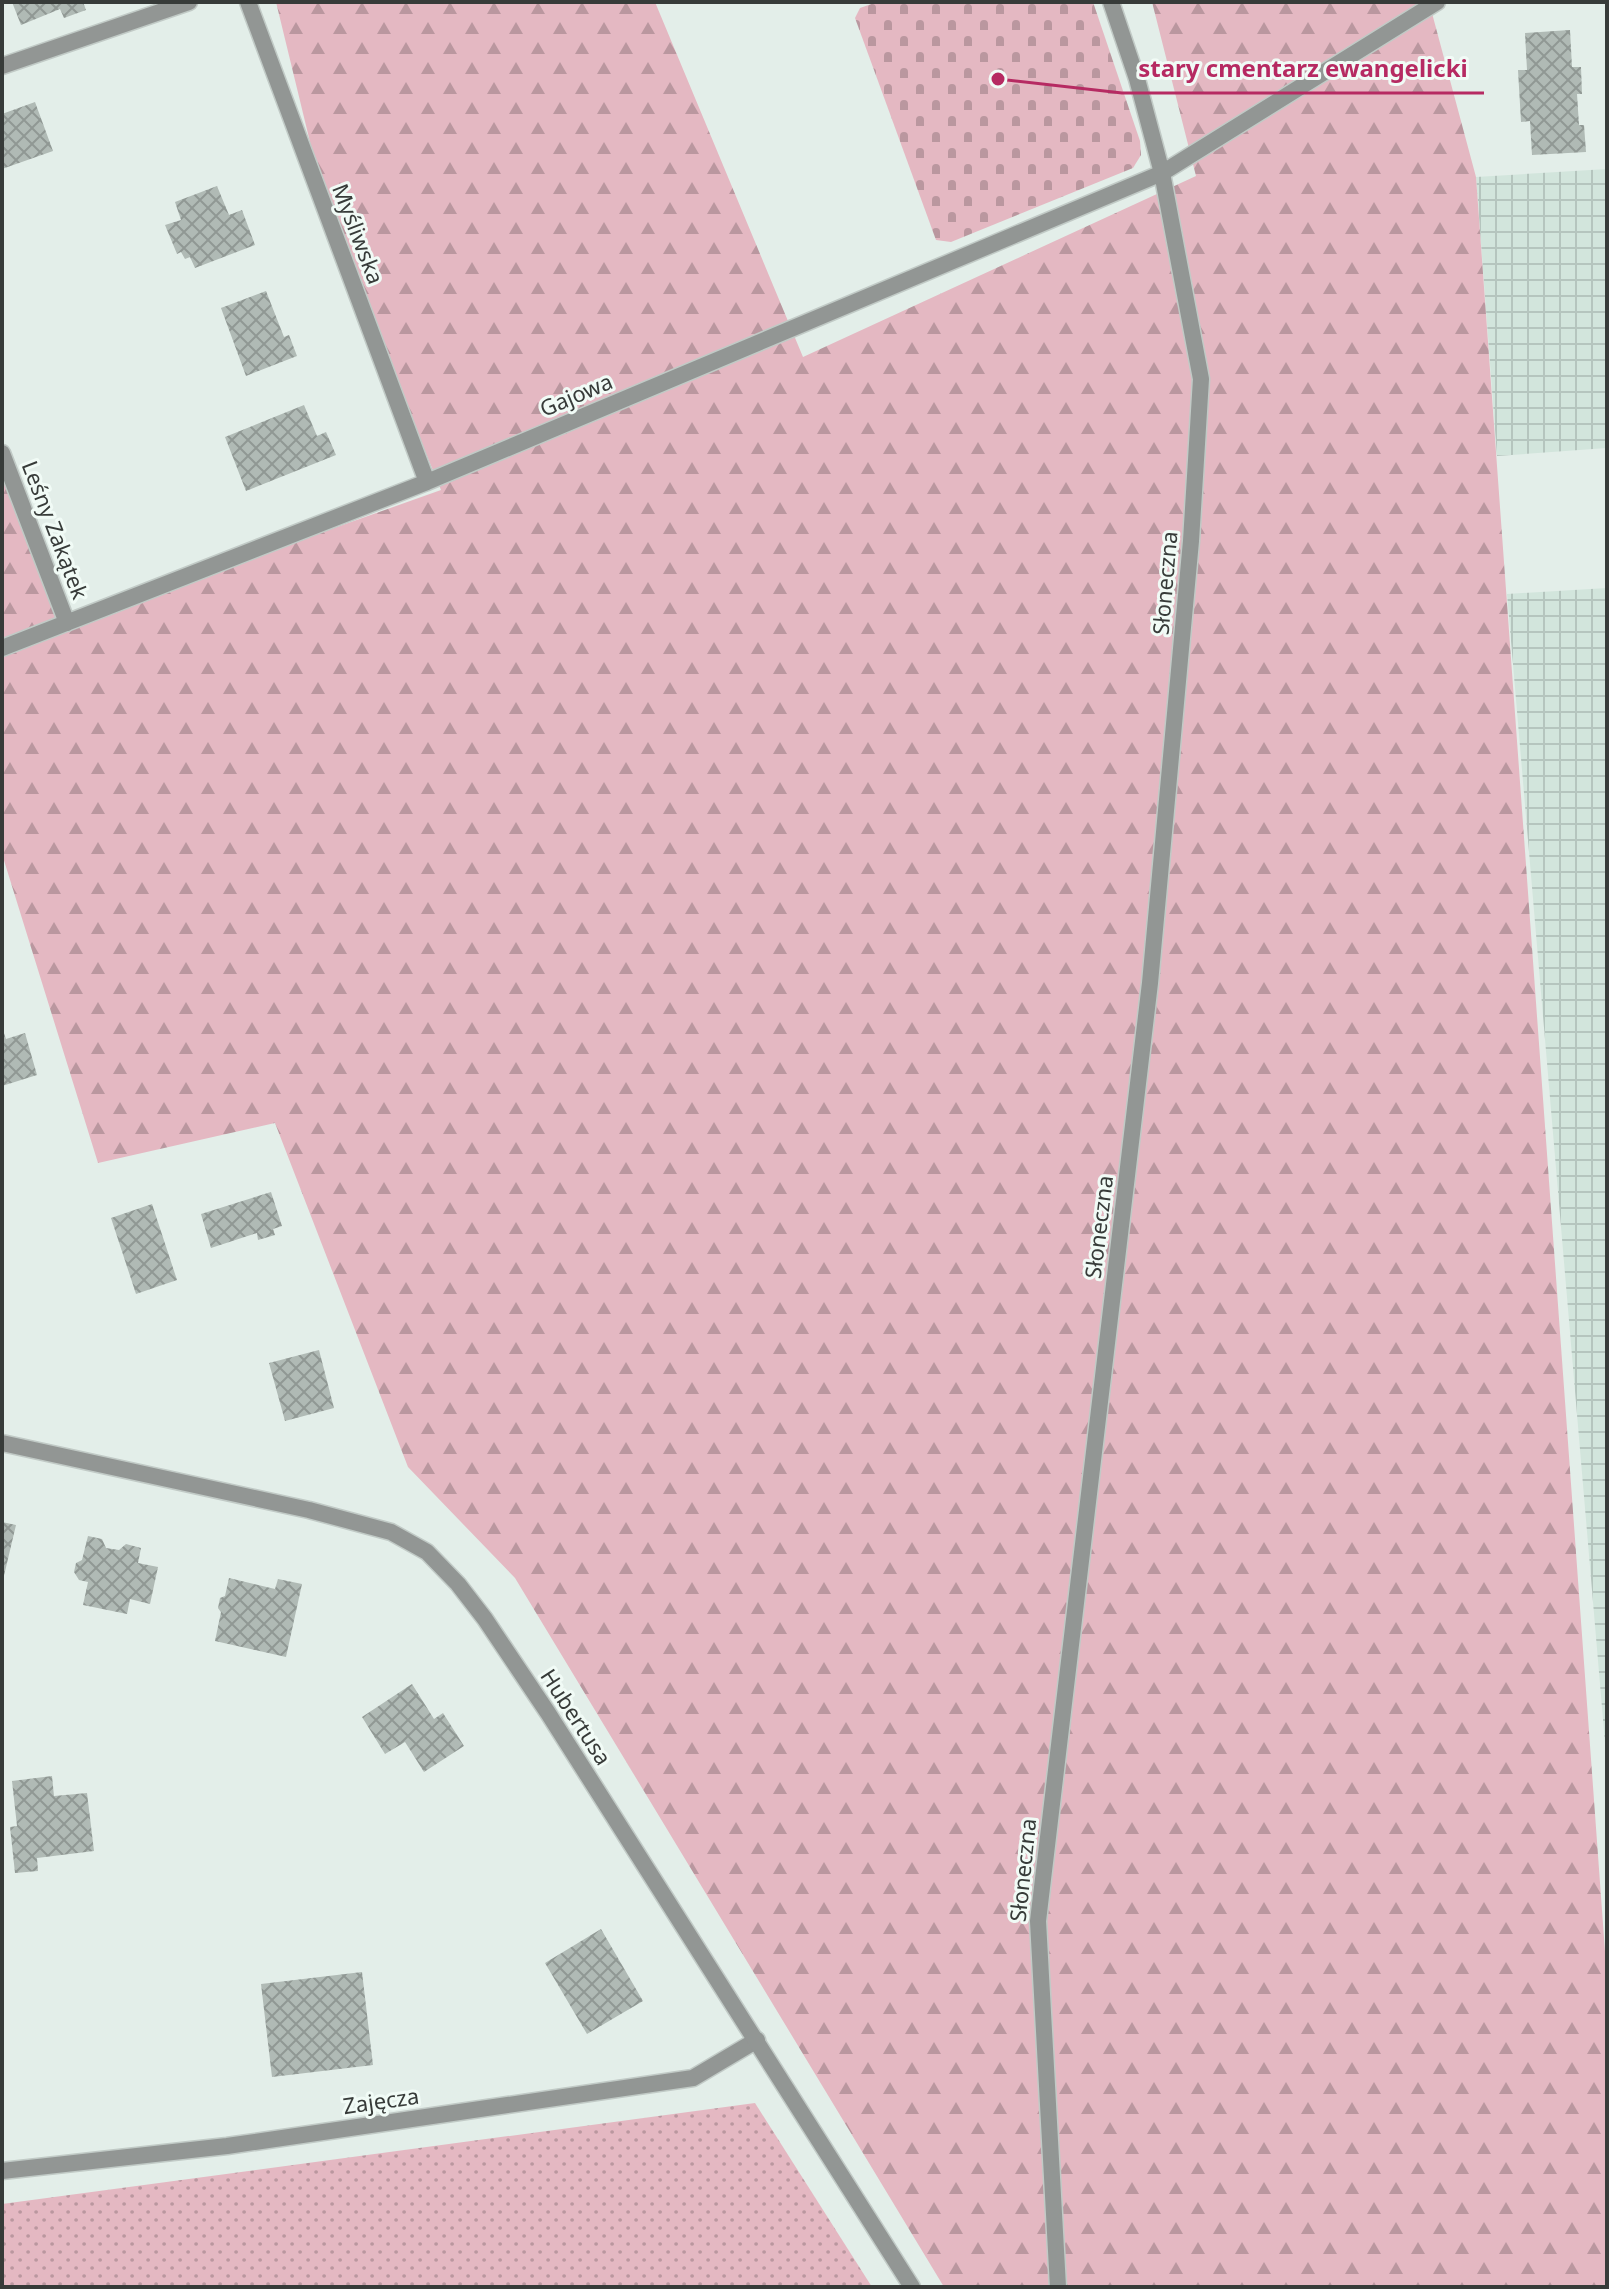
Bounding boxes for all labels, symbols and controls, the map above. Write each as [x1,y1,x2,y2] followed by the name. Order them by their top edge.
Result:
[1122,45,1484,93] callout: stary cmentarz ewangelicki
[1138,51,1468,84] text: stary cmentarz ewangelicki
[326,179,392,288] street label: Myśliwska
[535,365,617,423] street label: Gajowa
[16,456,96,603] street label: Leśny Zakątek
[1145,530,1183,636] street label: Słoneczna
[1077,1173,1119,1280] street label: Słoneczna
[534,1662,619,1770] street label: Hubertusa
[1002,1817,1042,1923] street label: Słoneczna
[341,2080,421,2120] street label: Zajęcza

